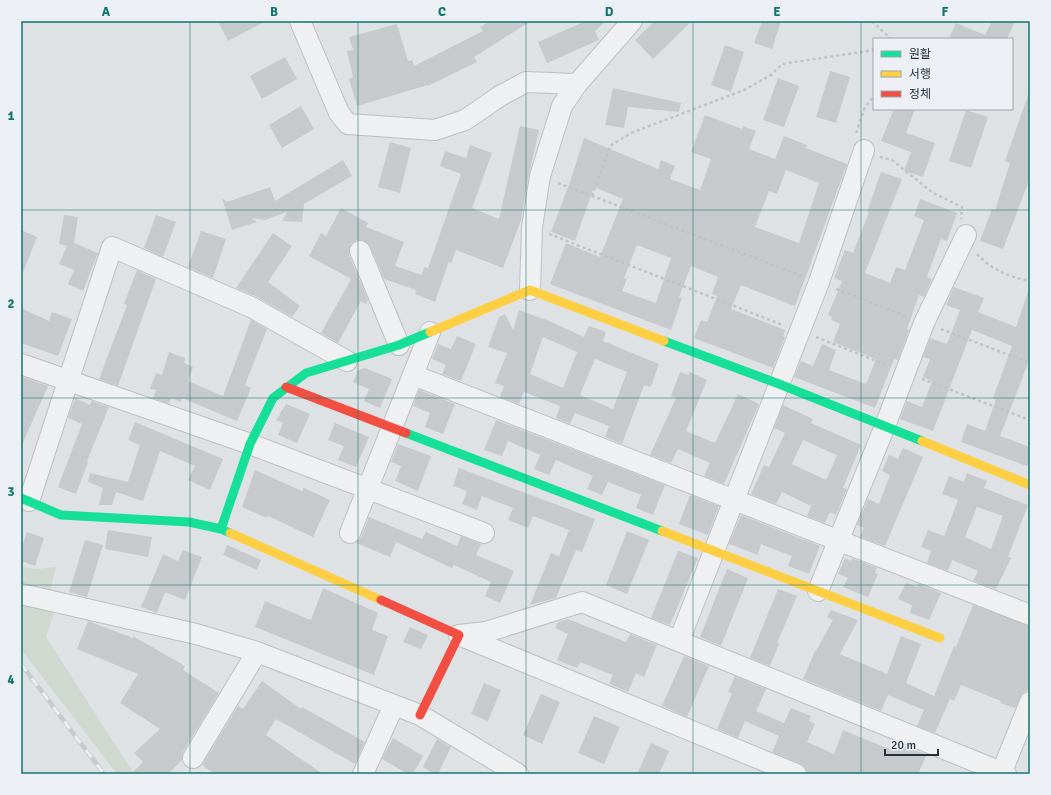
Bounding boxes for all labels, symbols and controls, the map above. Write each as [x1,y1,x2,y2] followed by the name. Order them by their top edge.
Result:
[102,4,111,20] text: A
[270,4,278,20] text: B
[438,4,446,20] text: C
[605,4,614,20] text: D
[773,4,781,20] text: E
[942,4,949,20] text: F
[873,38,1013,110] legend
[909,47,931,62] text: 원활
[909,67,931,82] text: 서행
[909,87,931,102] text: 정체
[7,108,15,124] text: 1
[7,296,15,312] text: 2
[7,484,15,500] text: 3
[7,672,15,688] text: 4
[885,731,938,757] scale bar
[891,738,916,753] text: 20 m

